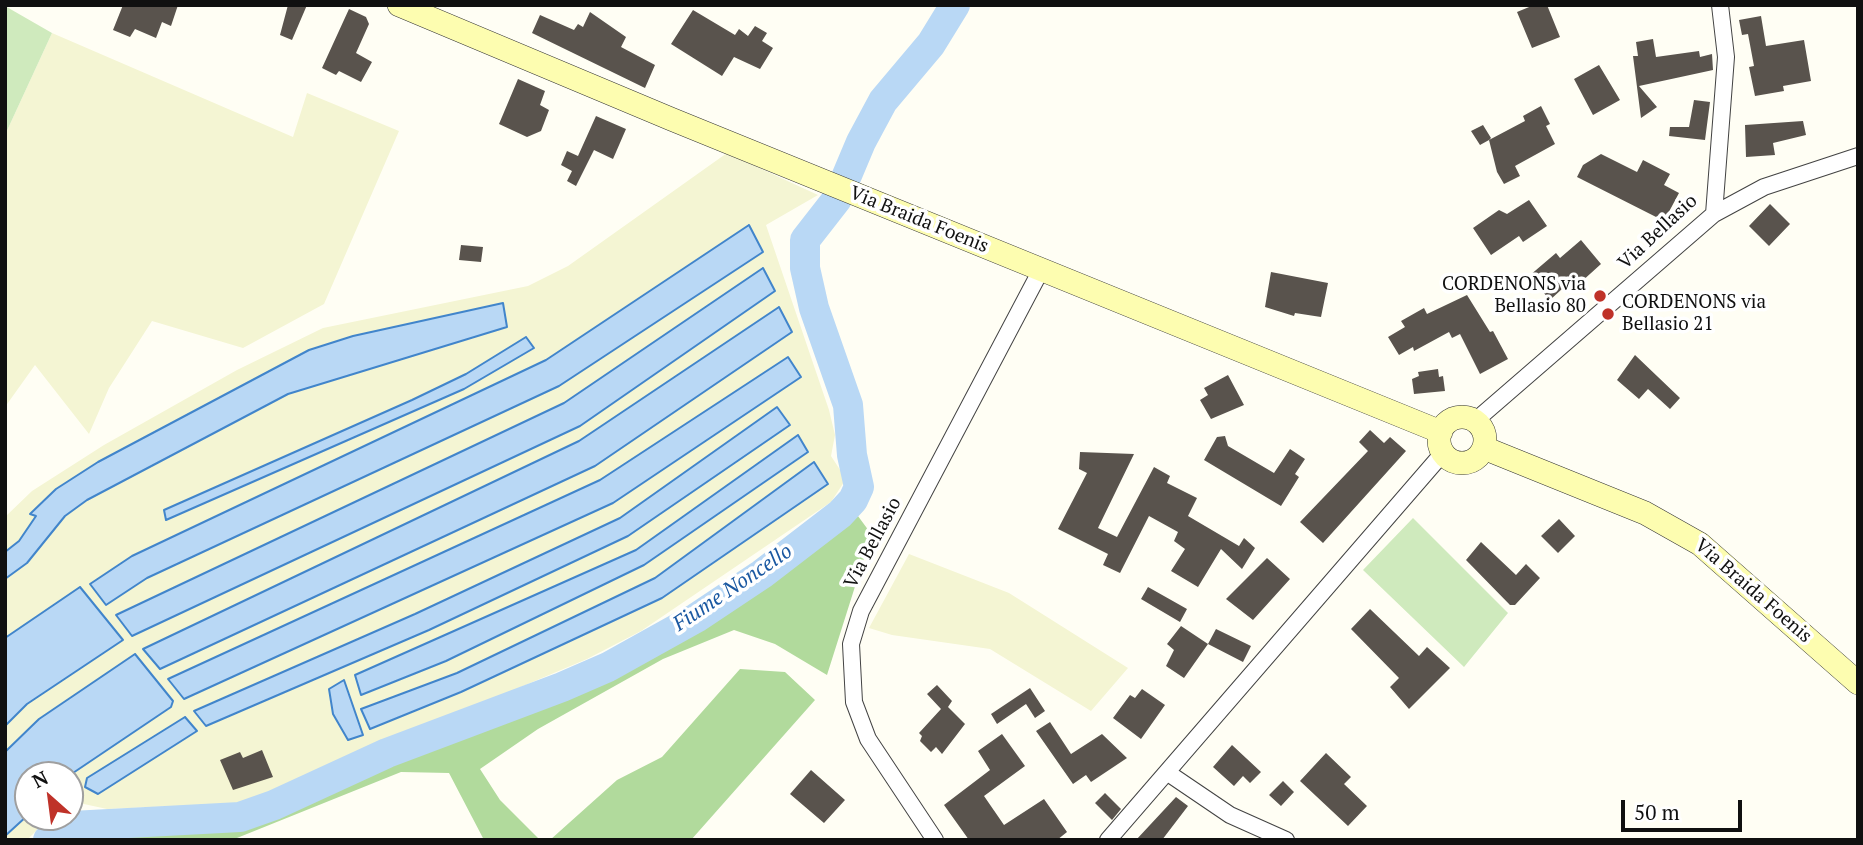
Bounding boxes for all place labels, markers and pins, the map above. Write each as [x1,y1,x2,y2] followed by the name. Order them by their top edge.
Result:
[1442,274,1586,318] place label: CORDENONS via Bellasio 80
[1592,288,1608,304] marker: CORDENONS via Bellasio 80
[1622,292,1766,336] place label: CORDENONS via Bellasio 21
[1600,306,1616,322] marker: CORDENONS via Bellasio 21

